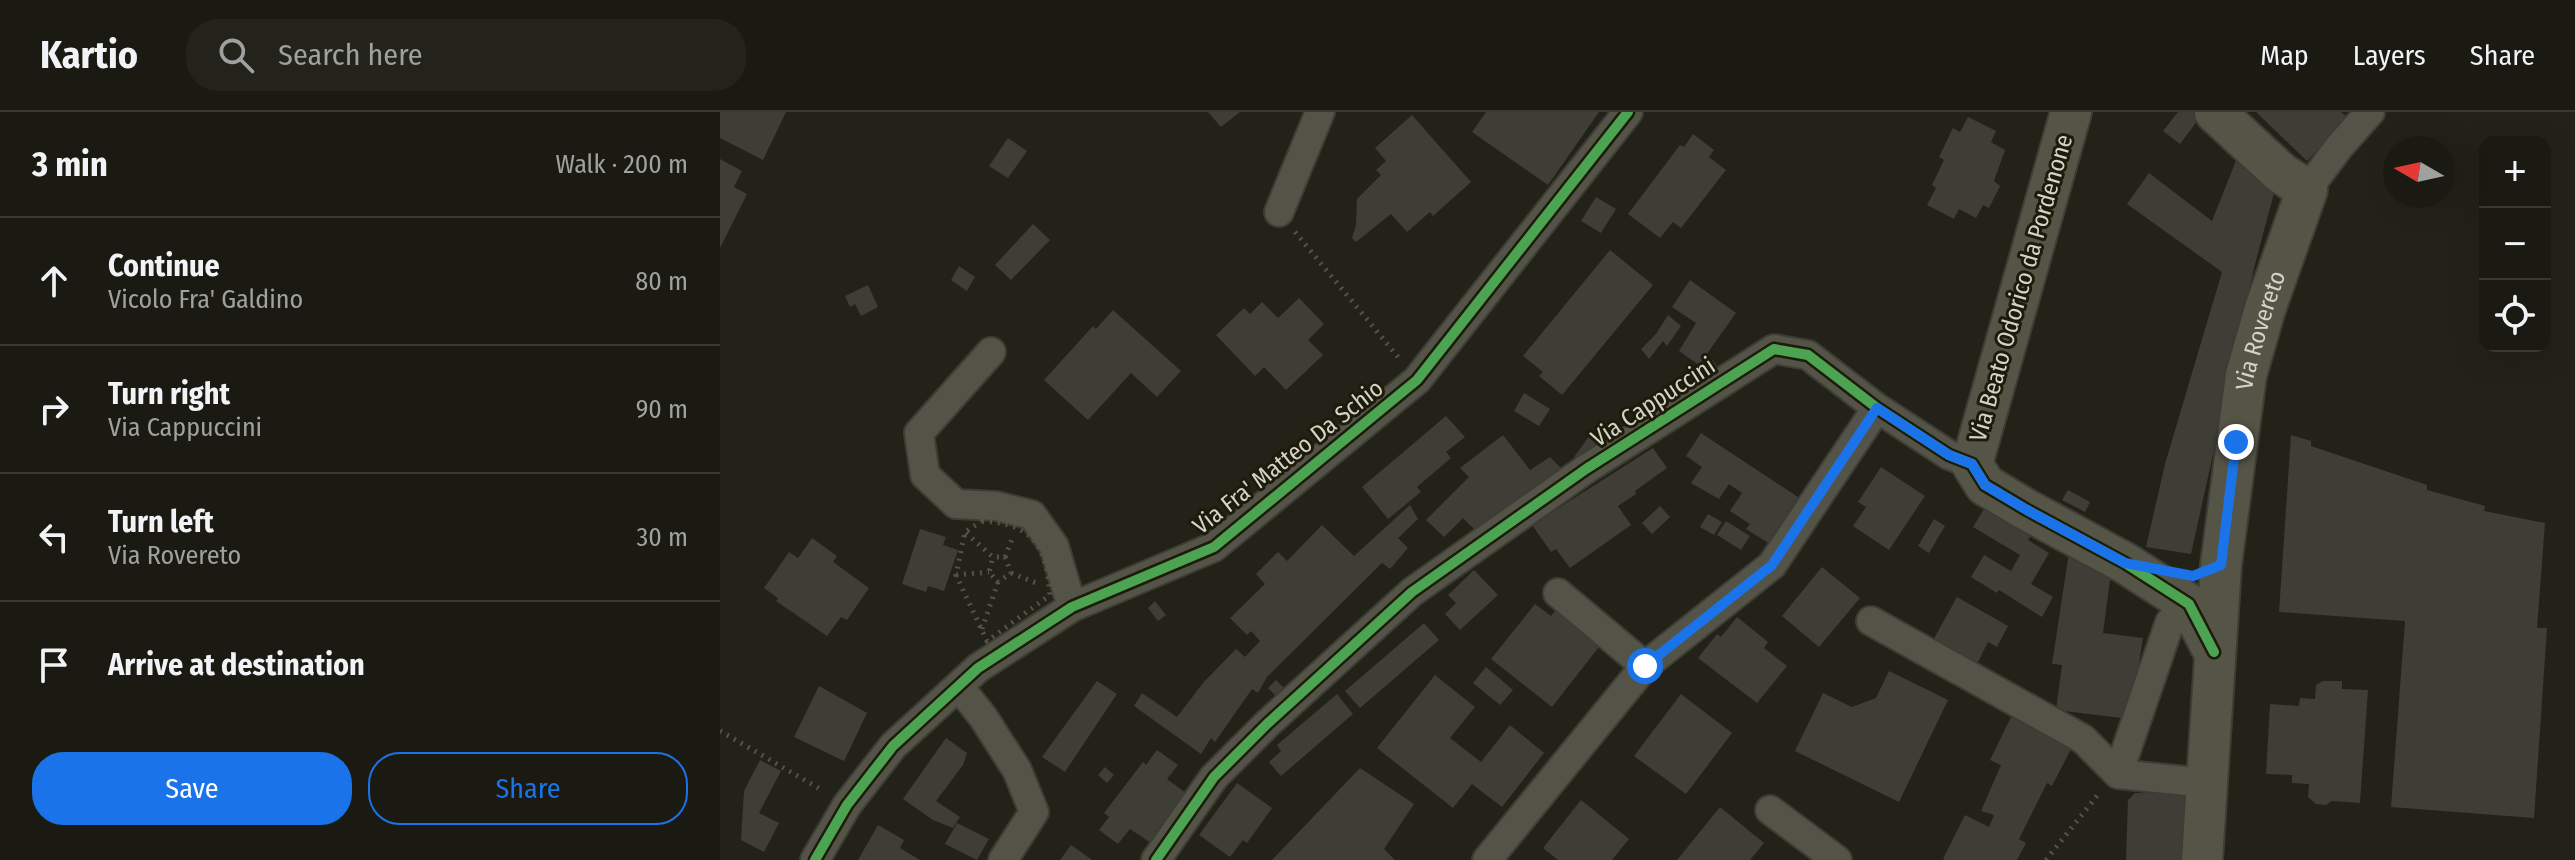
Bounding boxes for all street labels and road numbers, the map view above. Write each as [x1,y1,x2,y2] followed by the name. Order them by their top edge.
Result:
[1964,131,2078,445] street label: Via Beato Odorico da Pordenone
[2230,267,2291,392] street label: Via Rovereto
[1586,352,1720,452] street label: Via Cappuccini
[1187,374,1389,540] street label: Via Fra' Matteo Da Schio

